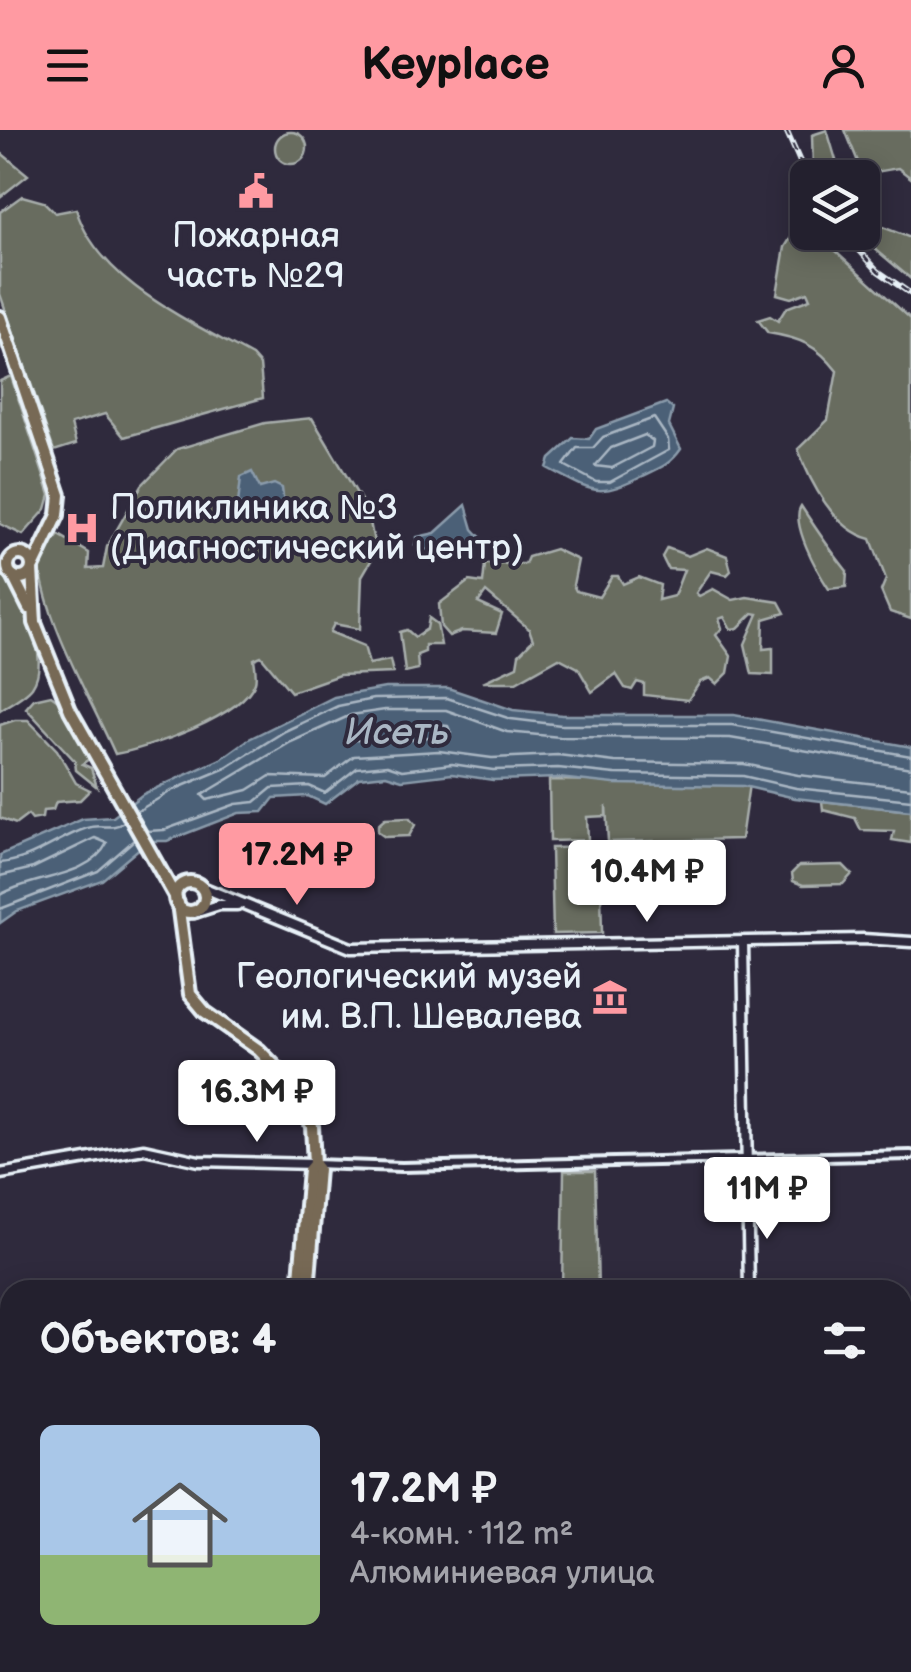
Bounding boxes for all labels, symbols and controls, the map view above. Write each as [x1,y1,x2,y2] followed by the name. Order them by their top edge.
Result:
[40,38,95,93] icon: menu
[361,38,550,93] text: Keyplace
[816,38,871,93] icon: person
[790,160,880,250] map controls
[790,160,880,250] button: layers
[237,172,275,210] public building icon: Пожарная часть №29
[167,215,345,298] place label: Пожарная часть №29
[110,487,524,570] place label: Поликлиника №3 (Диагностический центр)
[63,509,101,547] hospital icon: Поликлиника №3 (Диагностический центр)
[345,710,449,755] water label: Исеть
[205,823,389,908] pin: 17.2M ₽
[241,836,353,875] text: 17.2M ₽
[555,840,739,925] pin: 10.4M ₽
[590,853,704,892] text: 10.4M ₽
[236,956,582,1039] place label: Геологический музей им. В.П. Шевалева
[591,978,629,1016] museum icon: Геологический музей им. В.П. Шевалева
[165,1060,349,1145] pin: 16.3M ₽
[200,1073,314,1112] text: 16.3M ₽
[697,1157,837,1242] pin: 11M ₽
[726,1170,808,1209] text: 11M ₽
[817,1313,872,1368] icon: filters
[40,1315,277,1366] text: Объектов: 4
[350,1464,497,1515] text: 17.2M ₽
[120,1465,240,1585] icon: home
[350,1515,573,1554] text: 4-комн. · 112 m²
[350,1554,655,1593] text: Алюминиевая улица

